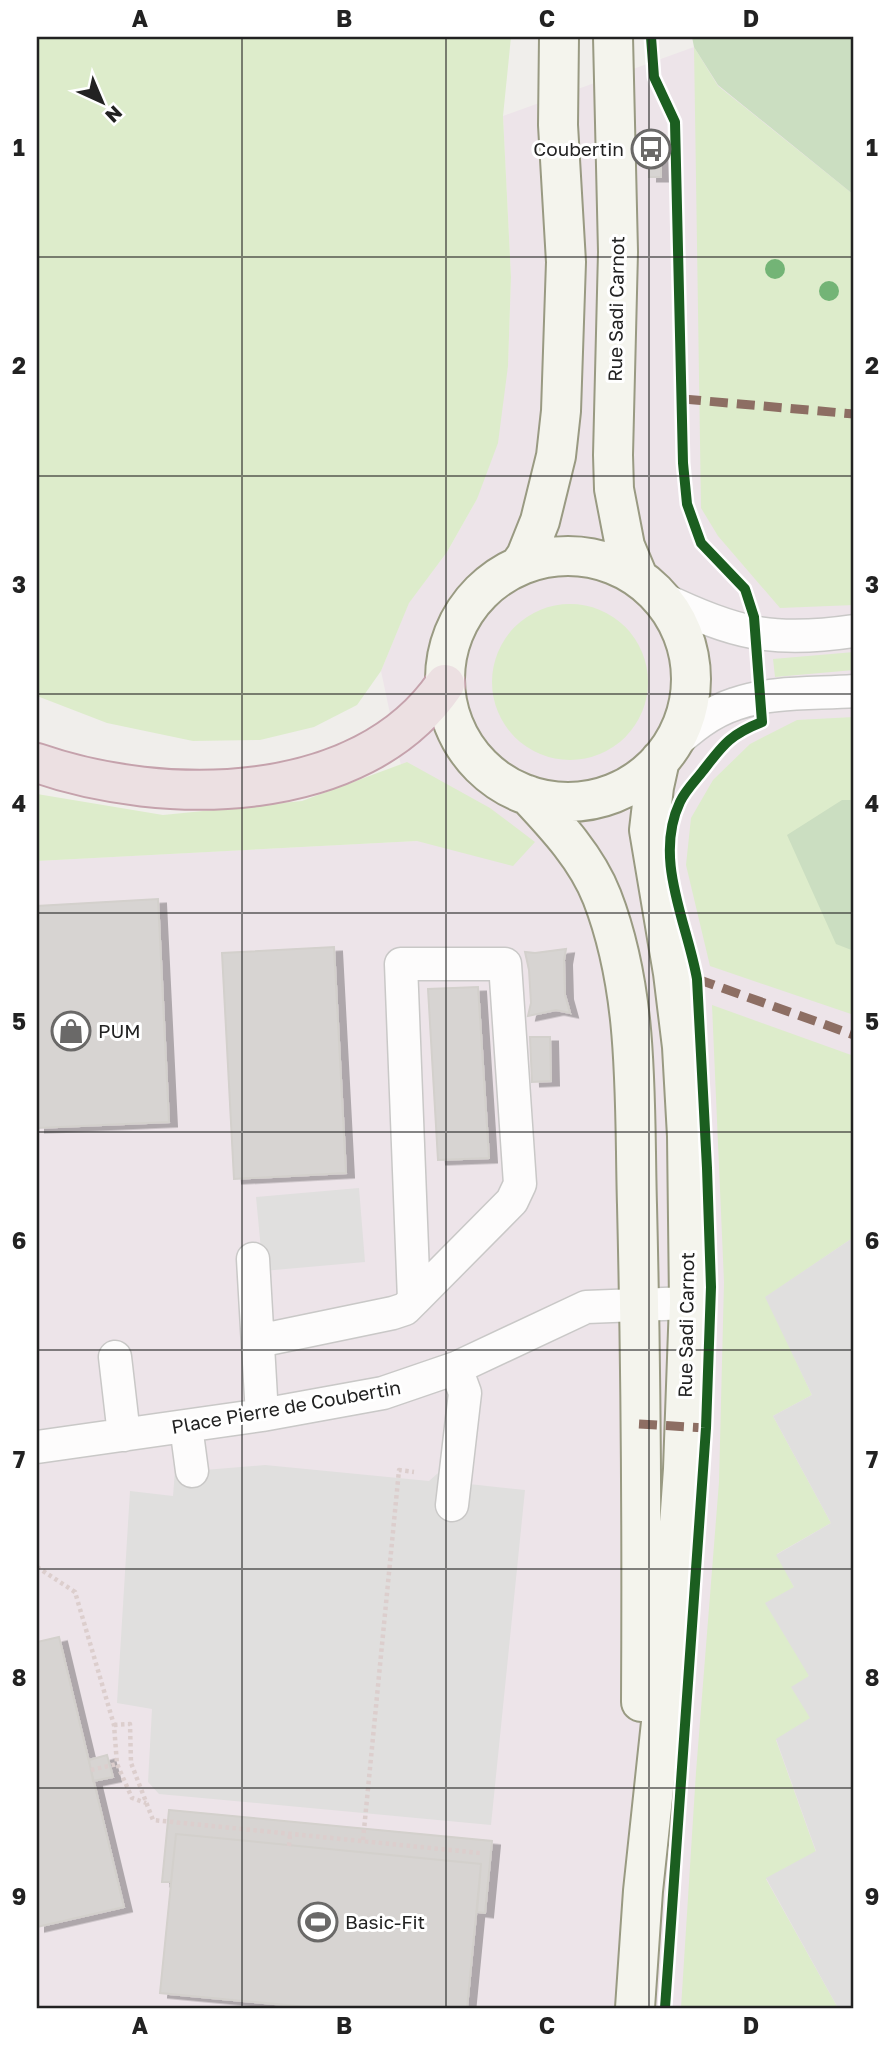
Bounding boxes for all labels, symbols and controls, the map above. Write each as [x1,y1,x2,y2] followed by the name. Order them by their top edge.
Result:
[132,4,149,32] text: A
[336,4,352,32] text: B
[539,4,555,32] text: C
[743,4,759,32] text: D
[66,66,136,136] north arrow
[101,101,127,128] text: N
[630,128,672,170] bus stop icon: Coubertin
[13,133,25,161] text: 1
[866,133,878,161] text: 1
[533,137,624,160] place label: Coubertin
[603,236,628,382] street label: Rue Sadi Carnot
[12,351,26,379] text: 2
[865,351,879,379] text: 2
[12,570,26,598] text: 3
[865,570,879,598] text: 3
[12,789,26,817] text: 4
[865,789,879,817] text: 4
[12,1007,26,1035] text: 5
[865,1007,879,1035] text: 5
[50,1010,92,1052] shop icon: PUM
[98,1019,141,1042] place label: PUM
[12,1226,26,1254] text: 6
[865,1226,879,1254] text: 6
[673,1252,698,1398] street label: Rue Sadi Carnot
[169,1375,402,1438] street label: Place Pierre de Coubertin
[13,1445,25,1473] text: 7
[866,1445,878,1473] text: 7
[12,1663,26,1691] text: 8
[865,1663,879,1691] text: 8
[12,1882,26,1910] text: 9
[865,1882,879,1910] text: 9
[297,1901,339,1943] sports icon: Basic-Fit
[345,1910,425,1933] place label: Basic-Fit
[132,2011,149,2039] text: A
[336,2011,352,2039] text: B
[539,2011,555,2039] text: C
[743,2011,759,2039] text: D

